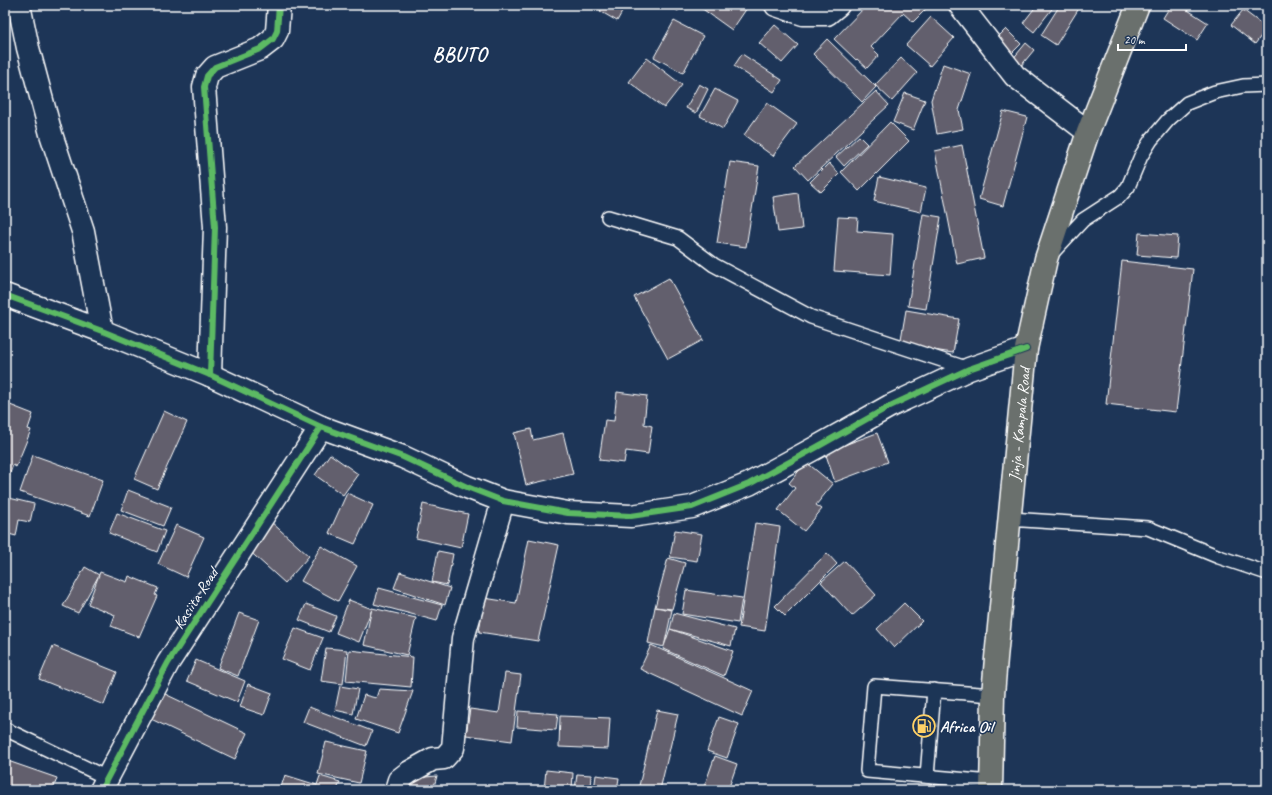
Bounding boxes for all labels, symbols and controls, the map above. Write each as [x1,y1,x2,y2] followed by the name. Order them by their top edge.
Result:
[1118,26,1186,52] scale bar
[1124,32,1146,48] text: 20 m
[433,42,489,67] district label: BBUTO
[1004,364,1035,483] street label: Jinja - Kampala Road
[169,562,224,633] street label: Kasiita Road
[911,713,937,739] fuel station icon: Africa Oil
[940,717,996,737] place label: Africa Oil

